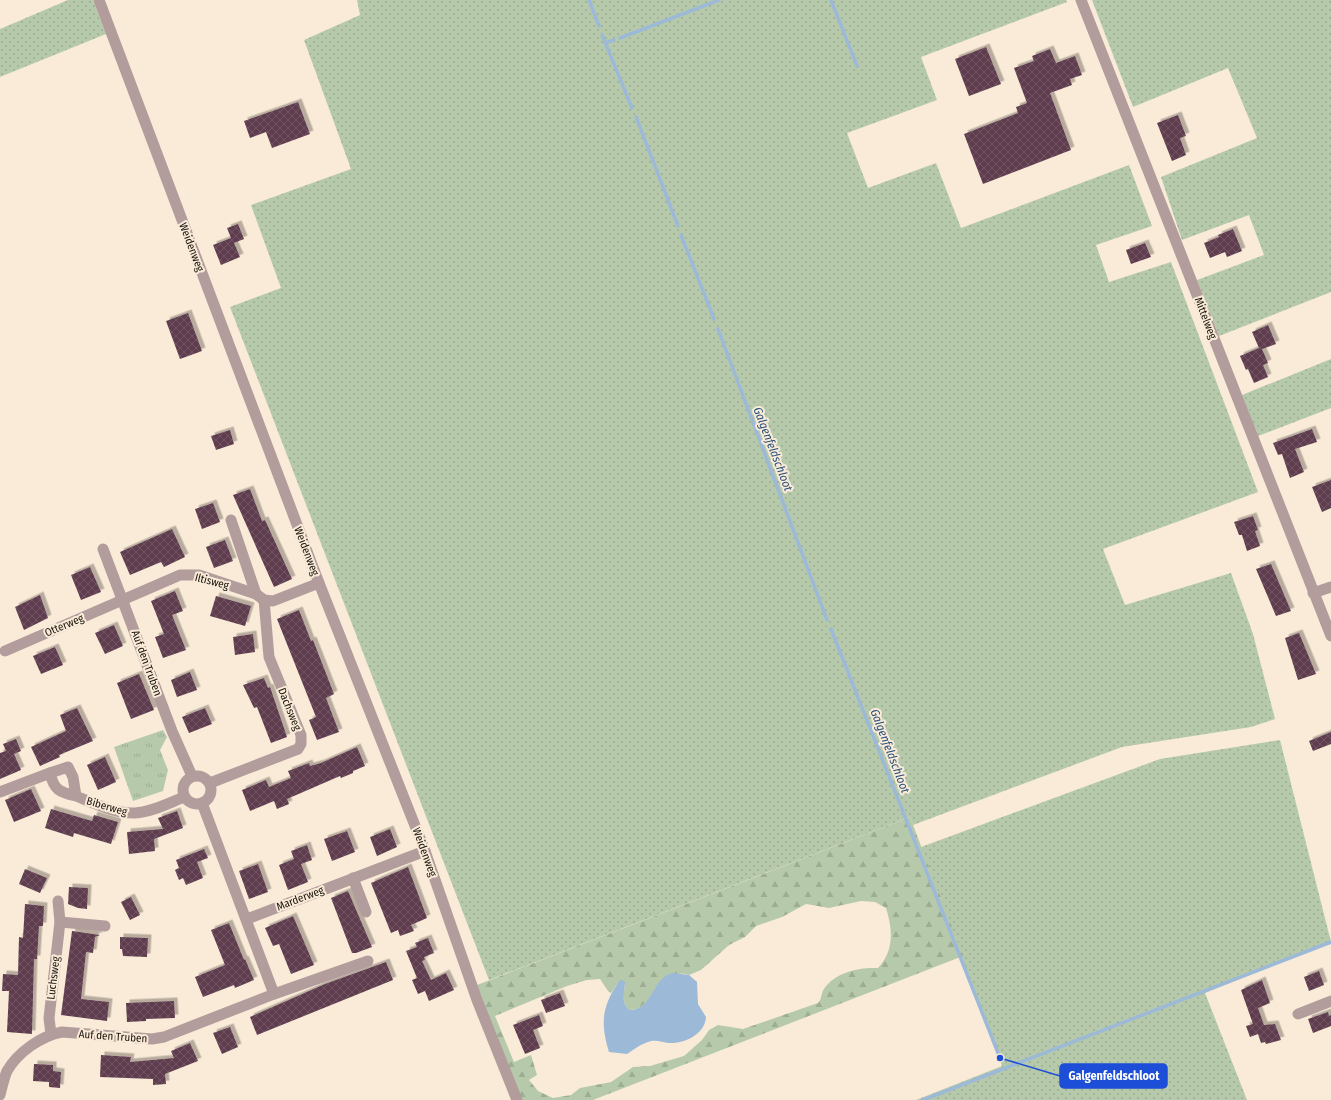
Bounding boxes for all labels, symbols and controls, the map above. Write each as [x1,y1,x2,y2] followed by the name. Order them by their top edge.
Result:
[176,221,207,274] street label: Weidenweg
[1192,295,1220,342] street label: Mittelweg
[751,405,796,493] water label: Galgenfeldschloot
[291,525,322,578] street label: Weidenweg
[193,571,231,592] street label: Iltisweg
[43,611,86,639] street label: Otterweg
[129,629,164,698] street label: Auf den Truben
[275,686,304,733] street label: Dachsweg
[868,707,913,795] water label: Galgenfeldschloot
[85,794,129,819] street label: Biberweg
[410,826,440,879] street label: Weidenweg
[275,883,326,913] street label: Marderweg
[44,955,63,1000] street label: Luchsweg
[78,1028,148,1045] street label: Auf den Truben
[1060,1064,1167,1088] callout: Galgenfeldschloot
[1069,1069,1160,1083] text: Galgenfeldschloot

